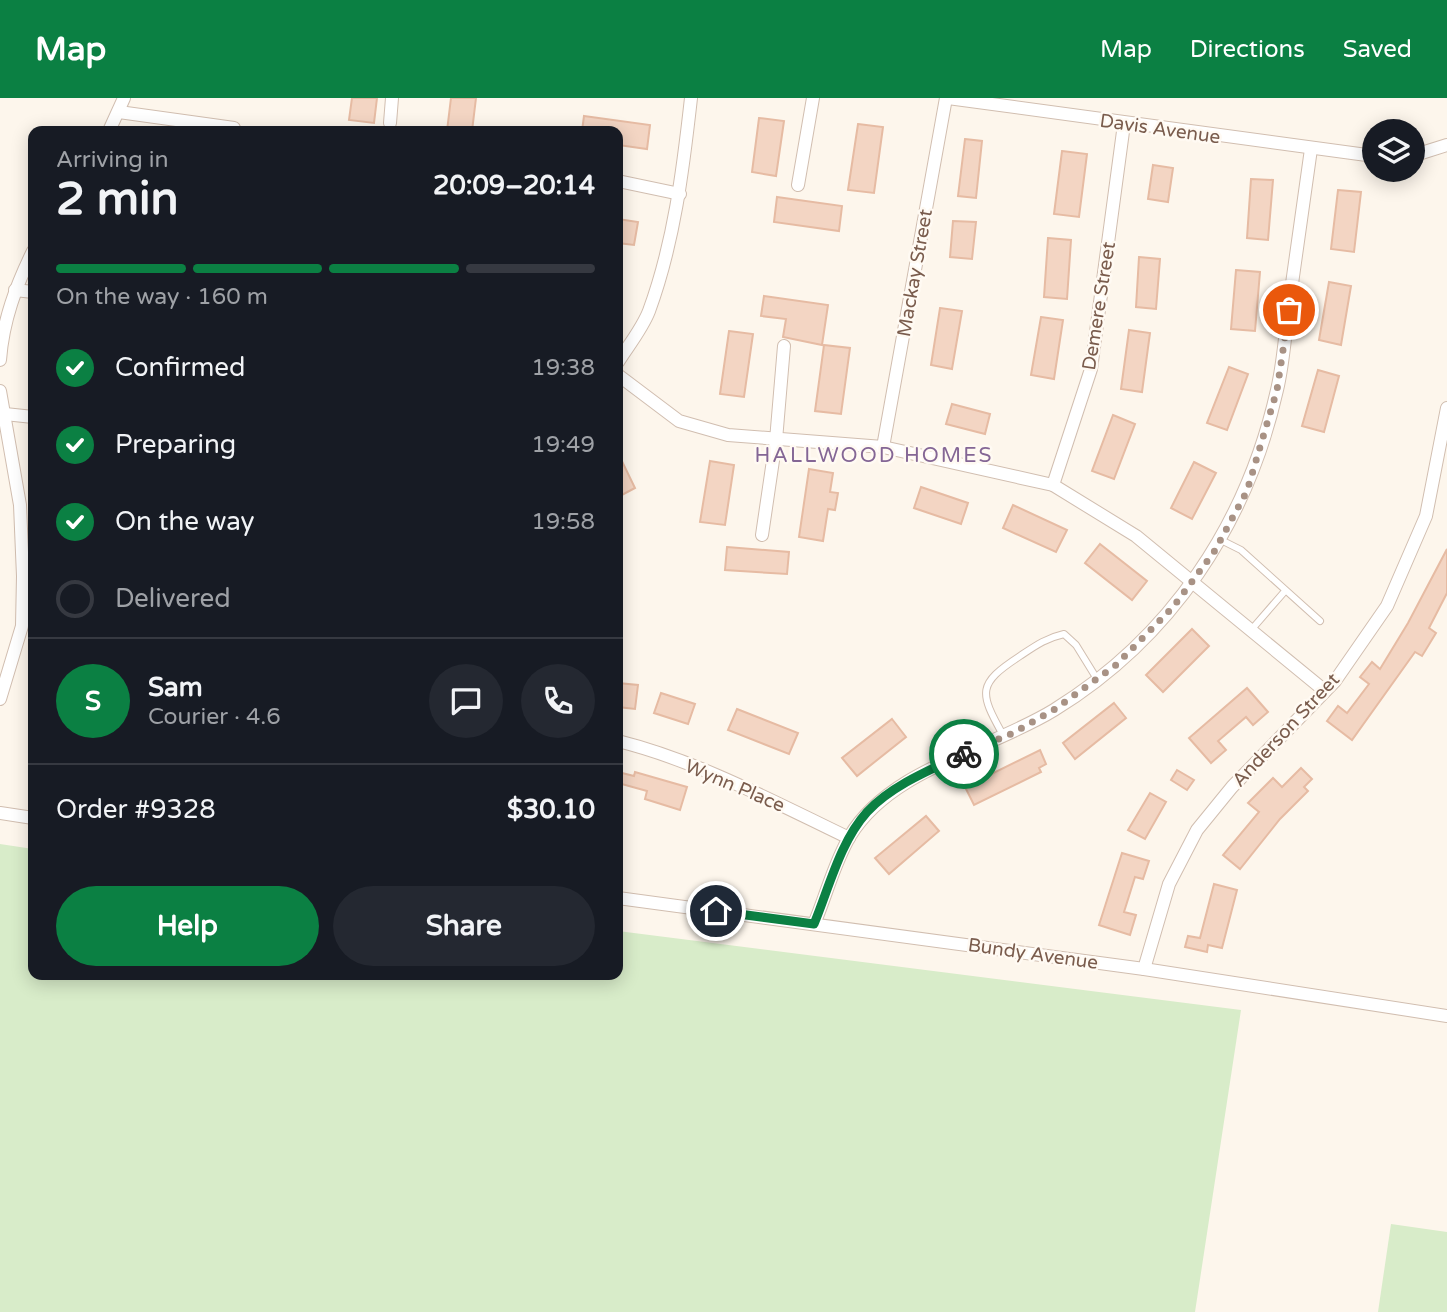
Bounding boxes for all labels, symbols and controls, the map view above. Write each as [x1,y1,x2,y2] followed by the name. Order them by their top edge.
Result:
[35,30,106,69] text: Map
[1100,35,1152,64] text: Map
[1190,35,1305,64] text: Directions
[1343,35,1412,64] text: Saved
[1098,110,1222,148] street label: Davis Avenue
[1362,119,1425,182] map controls
[1362,119,1425,182] button: layers
[56,146,169,174] text: Arriving in
[433,170,595,201] text: 20:09–20:14
[56,172,179,227] text: 2 min
[893,207,937,339] street label: Mackay Street
[1078,240,1120,372] street label: Demere Street
[1259,280,1319,340] pin
[56,283,268,311] text: On the way · 160 m
[1270,291,1308,329] icon: bag
[56,349,94,387] icon: check
[115,352,245,383] text: Confirmed
[531,354,595,382] text: 19:38
[56,426,94,464] icon: check
[115,429,236,460] text: Preparing
[531,431,595,459] text: 19:49
[755,443,993,468] district label: HALLWOOD HOMES
[56,503,94,541] icon: check
[115,506,255,537] text: On the way
[531,508,595,536] text: 19:58
[115,583,231,614] text: Delivered
[429,664,503,738] button: chat
[521,664,595,738] button: phone
[1228,669,1344,791] street label: Anderson Street
[148,672,203,703] text: Sam
[85,686,101,717] text: S
[148,703,281,731] text: Courier · 4.6
[929,719,999,789] courier
[945,735,983,773] icon: bike
[682,755,788,817] street label: Wynn Place
[56,794,216,825] text: Order #9328
[507,794,595,825] text: $30.10
[686,881,746,941] pin
[56,886,319,966] button: Help
[333,886,595,966] button: Share
[697,892,735,930] icon: home
[966,934,1100,974] street label: Bundy Avenue

